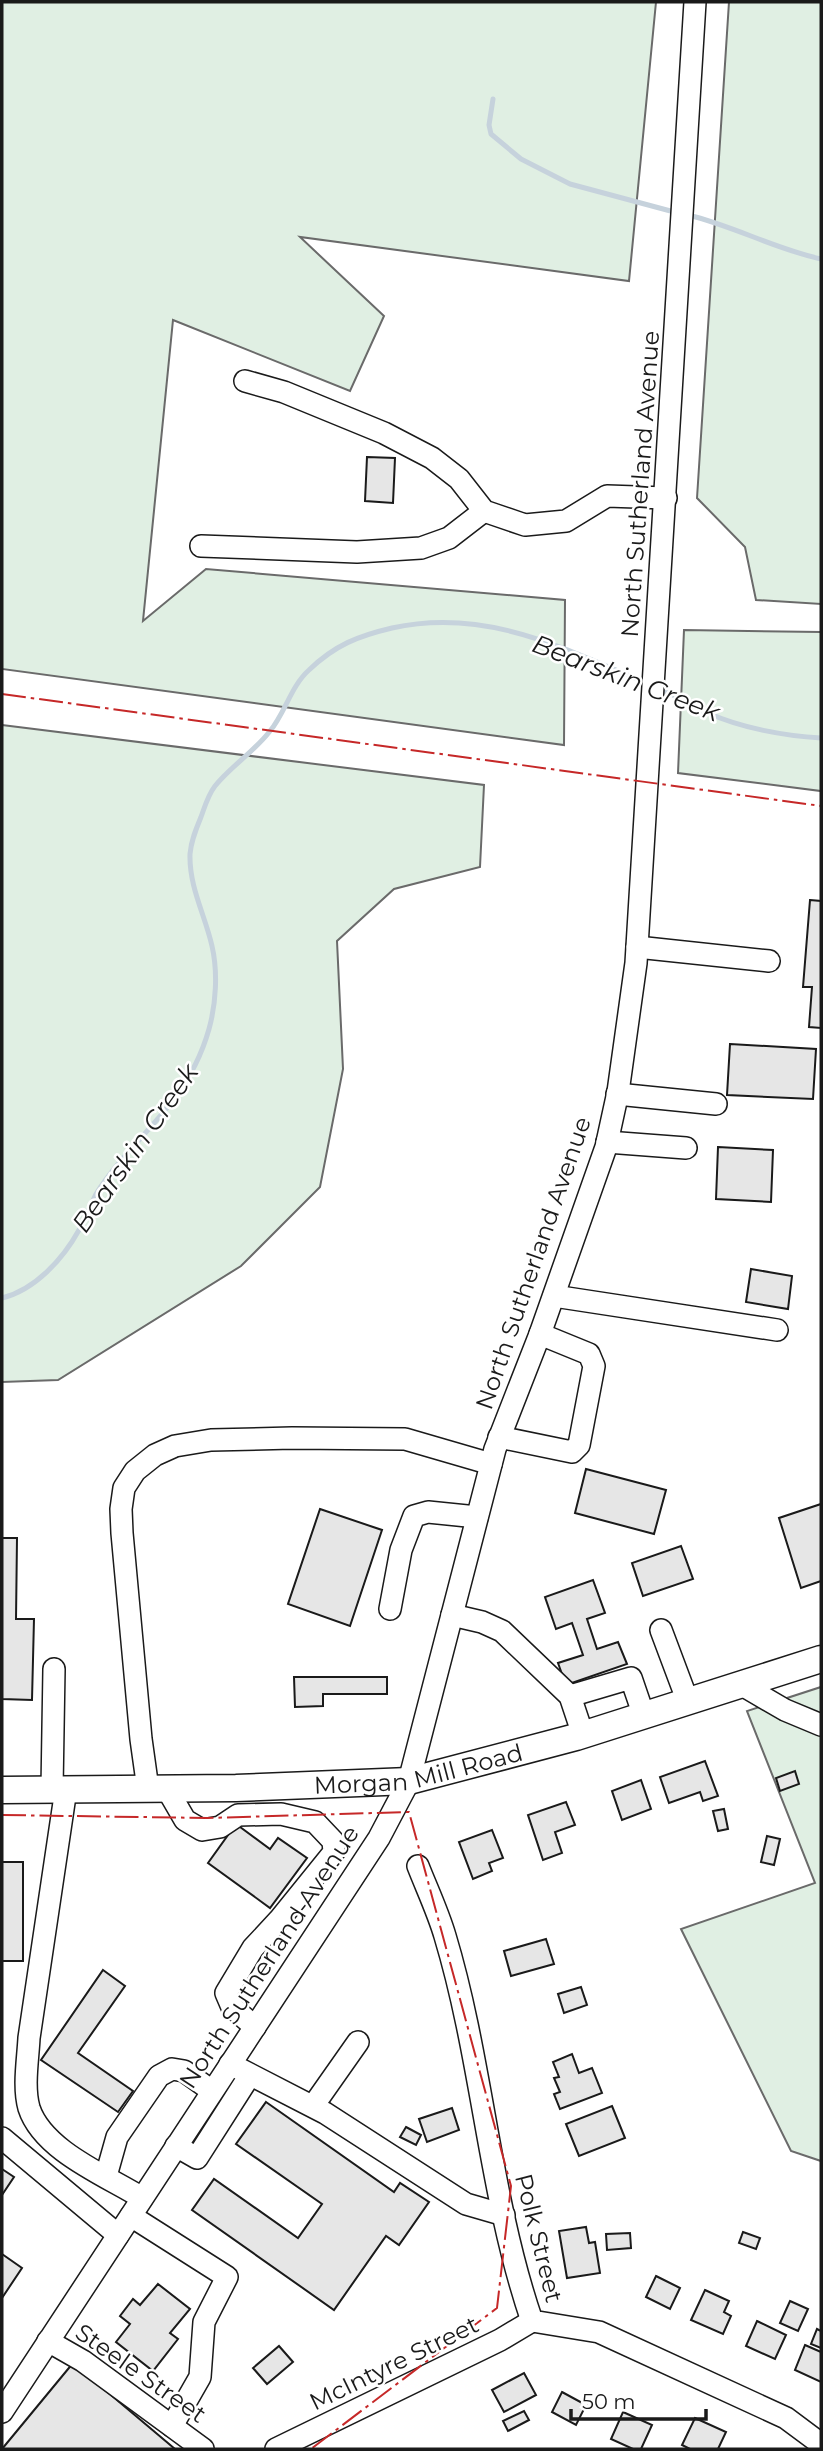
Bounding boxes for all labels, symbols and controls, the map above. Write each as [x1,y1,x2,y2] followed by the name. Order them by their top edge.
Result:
[615,330,665,638] street label: North Sutherland Avenue
[528,628,726,729] water label: Bearskin Creek
[65,1056,206,1238] water label: Bearskin Creek
[469,1113,597,1413] street label: North Sutherland Avenue
[313,1737,526,1799] street label: Morgan Mill Road
[173,1820,365,2094] street label: North Sutherland Avenue
[509,2171,569,2306] street label: Polk Street
[305,2309,483,2416] street label: McIntyre Street
[70,2317,212,2429] street label: Steele Street
[571,2378,706,2422] scale bar
[582,2389,636,2414] text: 50 m

